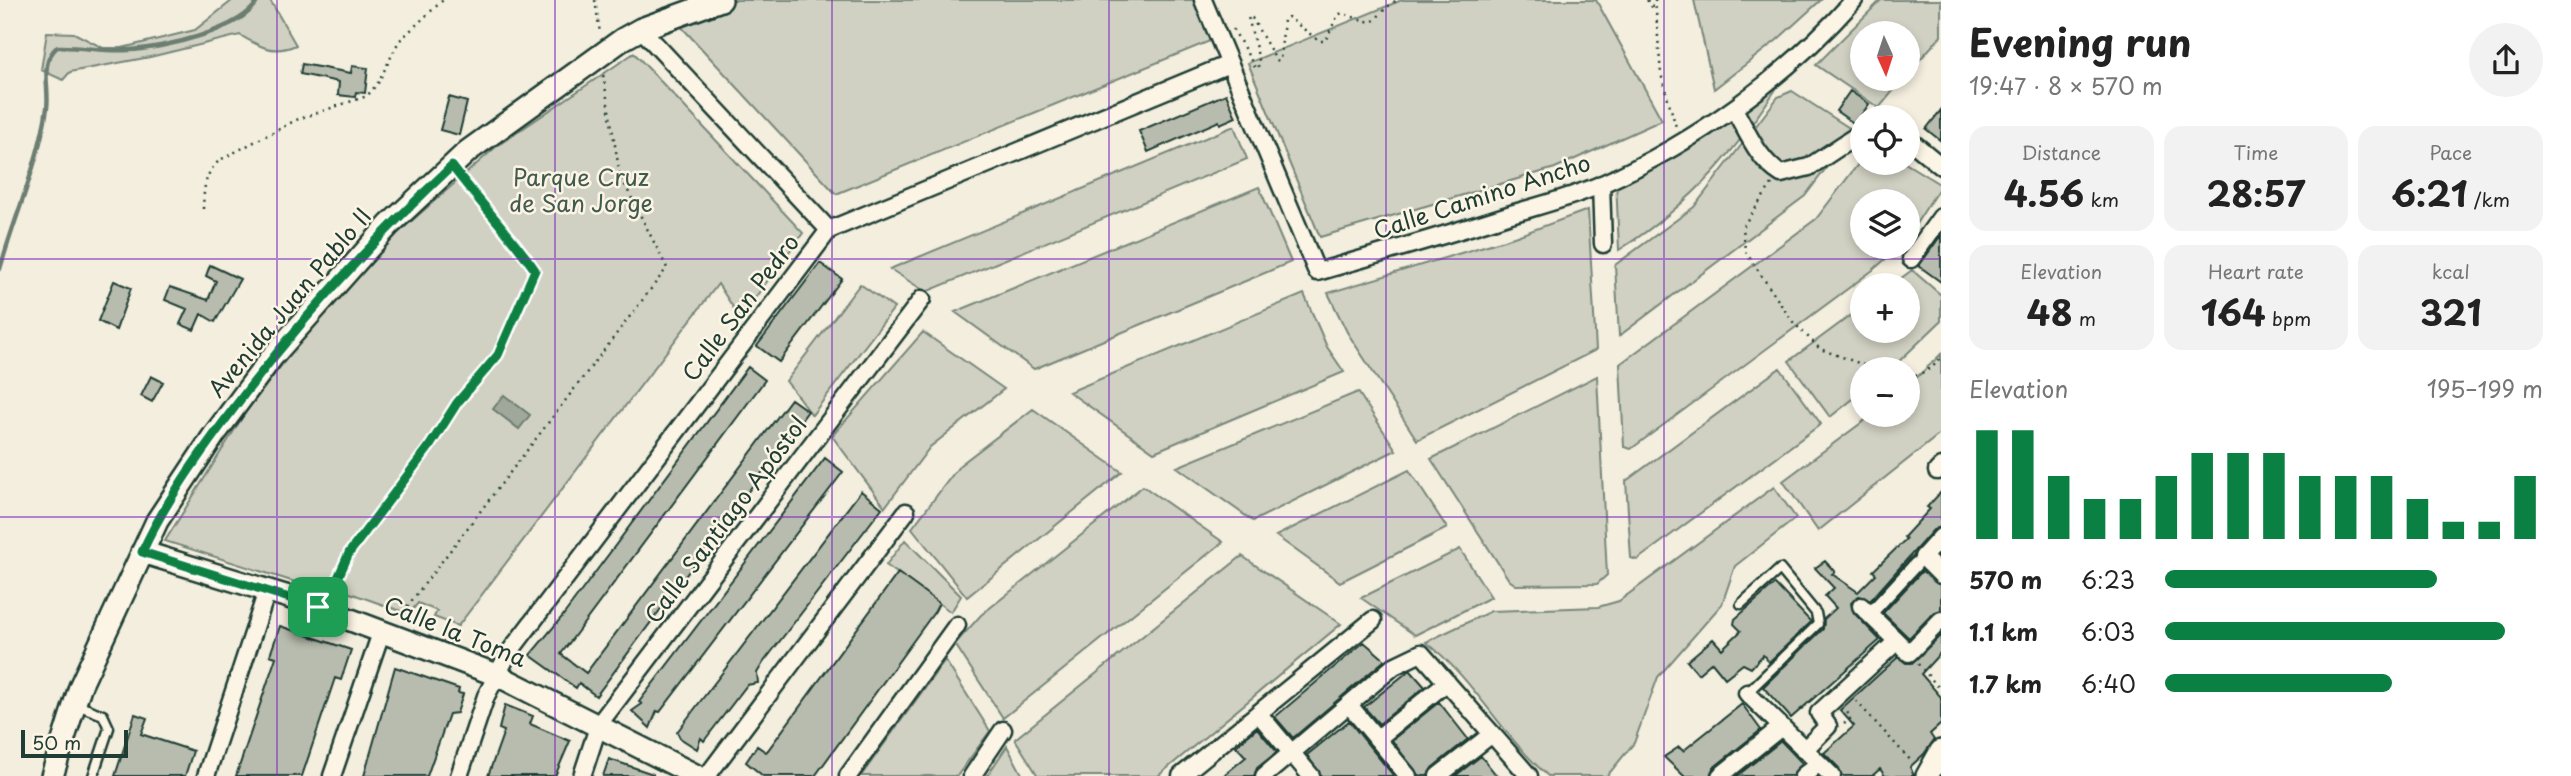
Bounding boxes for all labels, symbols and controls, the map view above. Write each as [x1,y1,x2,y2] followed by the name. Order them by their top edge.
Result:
[1969,13,2191,70] text: Evening run
[1850,21,1920,91] north arrow
[1850,21,1920,427] map controls
[2469,23,2543,97] button: share
[1969,68,2163,103] text: 19:47 · 8 × 570 m
[1850,105,1920,175] button: locate
[2021,138,2101,166] text: Distance
[2234,138,2278,166] text: Time
[2429,138,2472,166] text: Pace
[1368,144,1595,247] street label: Calle Camino Ancho
[509,159,653,220] park label: Parque Cruz de San Jorge
[2004,166,2084,219] text: 4.56
[2207,166,2305,219] text: 28:57
[2391,166,2467,219] text: 6:21
[2084,185,2119,213] text: km
[2467,185,2510,213] text: /km
[1850,189,1920,259] button: layers
[199,200,379,404] street label: Avenida Juan Pablo II
[673,226,807,388] street label: Calle San Pedro
[2020,257,2102,285] text: Elevation
[2208,257,2304,285] text: Heart rate
[2432,257,2470,285] text: kcal
[1850,273,1920,343] button: +
[2027,285,2073,338] text: 48
[2201,285,2266,338] text: 164
[2420,285,2481,338] text: 321
[2073,304,2096,332] text: m
[2266,304,2311,332] text: bpm
[1850,357,1920,427] button: −
[1969,371,2068,406] text: Elevation
[2427,371,2543,406] text: 195–199 m
[635,408,815,630] street label: Calle Santiago Apóstol
[1969,562,2042,597] text: 570 m
[2081,562,2135,597] text: 6:23
[288,577,348,637] pin
[379,586,533,675] street label: Calle la Toma
[299,588,337,626] icon: arrive
[1969,614,2038,649] text: 1.1 km
[2081,614,2135,649] text: 6:03
[1969,666,2042,701] text: 1.7 km
[2081,666,2136,701] text: 6:40
[21,727,128,759] scale bar
[32,728,81,756] text: 50 m

